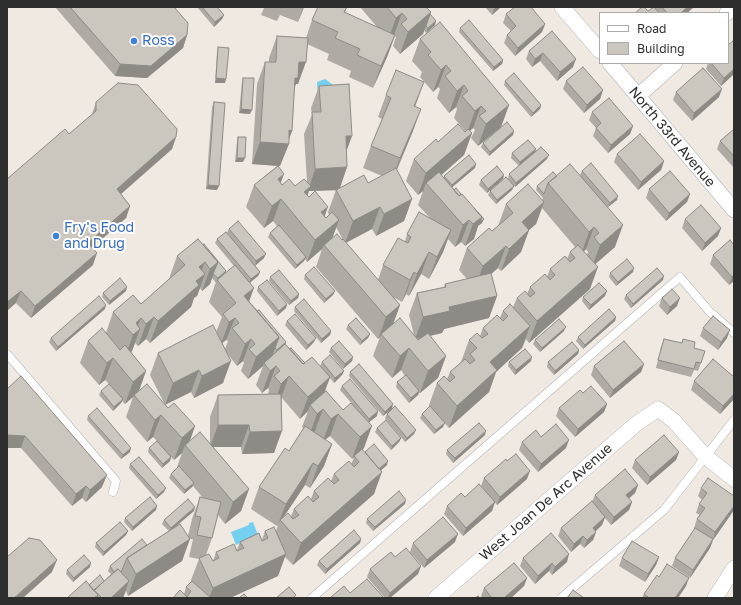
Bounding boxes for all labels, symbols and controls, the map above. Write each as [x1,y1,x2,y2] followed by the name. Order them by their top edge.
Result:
[599,12,729,64] legend
[637,21,666,36] text: Road
[142,33,175,49] place label: Ross
[129,36,139,46] marker: Ross
[637,41,685,56] text: Building
[625,83,719,191] street label: North 33rd Avenue
[64,220,134,252] place label: Fry's Food and Drug
[51,231,61,241] marker: Fry's Food and Drug
[476,440,616,564] street label: West Joan De Arc Avenue

